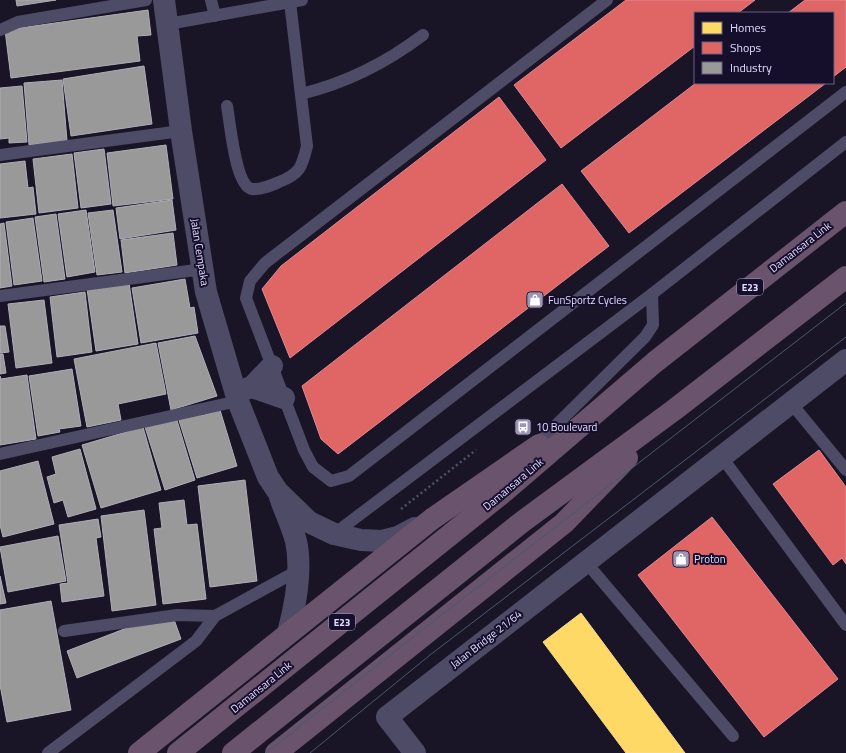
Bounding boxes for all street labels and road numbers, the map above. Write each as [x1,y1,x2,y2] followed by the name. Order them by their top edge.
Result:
[187,217,213,287] street label: Jalan Cempaka
[766,217,835,276] street label: Damansara Link
[737,279,763,295] road number: E23
[479,453,547,514] street label: Damansara Link
[447,606,525,672] street label: Jalan Bridge 21/64
[329,614,355,630] road number: E23
[227,657,296,717] street label: Damansara Link

